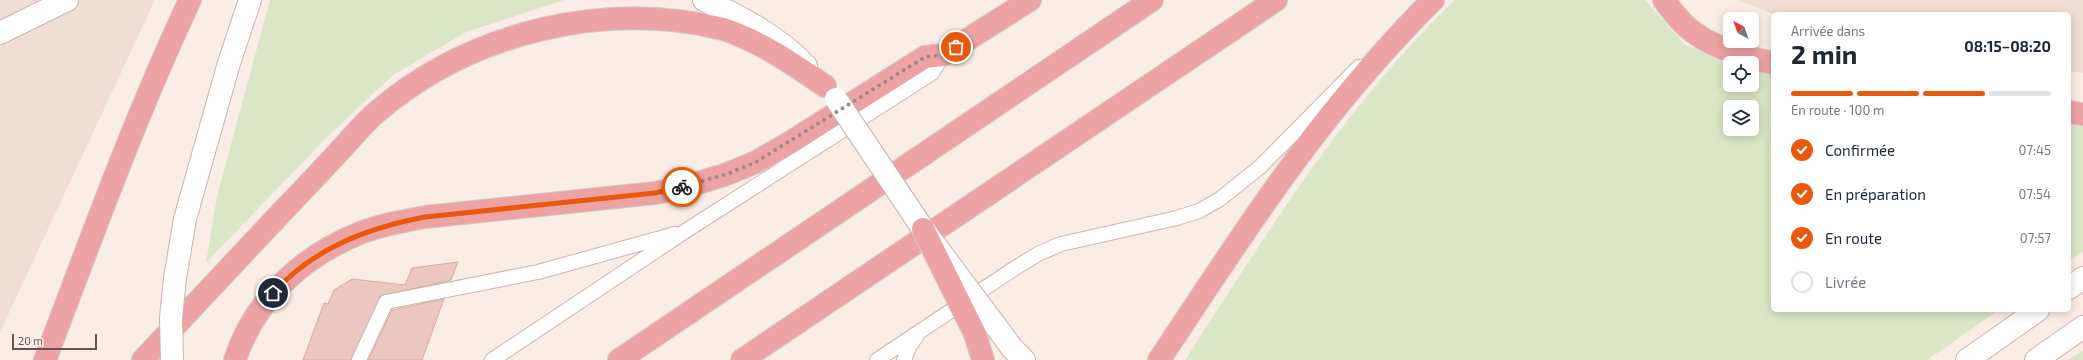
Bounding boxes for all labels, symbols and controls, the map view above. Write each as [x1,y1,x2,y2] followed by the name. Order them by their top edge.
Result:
[1723,12,1759,48] north arrow
[1723,12,1759,136] map controls
[1791,23,1865,39] text: Arrivée dans
[939,30,973,64] pin
[945,36,967,58] icon: bag
[1964,37,2051,55] text: 08:15–08:20
[1791,38,1857,69] text: 2 min
[1723,56,1759,92] button: locate
[1723,100,1759,136] button: layers
[1791,102,1885,118] text: En route · 100 m
[1791,139,1813,161] icon: check
[1825,141,1895,159] text: Confirmée
[2018,142,2051,158] text: 07:45
[662,167,702,207] courier
[671,176,693,198] icon: bike
[1791,183,1813,205] icon: check
[1825,185,1926,203] text: En préparation
[2018,186,2051,202] text: 07:54
[1791,227,1813,249] icon: check
[1825,229,1882,247] text: En route
[2020,230,2051,246] text: 07:57
[1825,273,1866,291] text: Livrée
[256,276,290,310] pin
[262,282,284,304] icon: home
[12,332,97,351] scale bar
[18,334,43,347] text: 20 m

